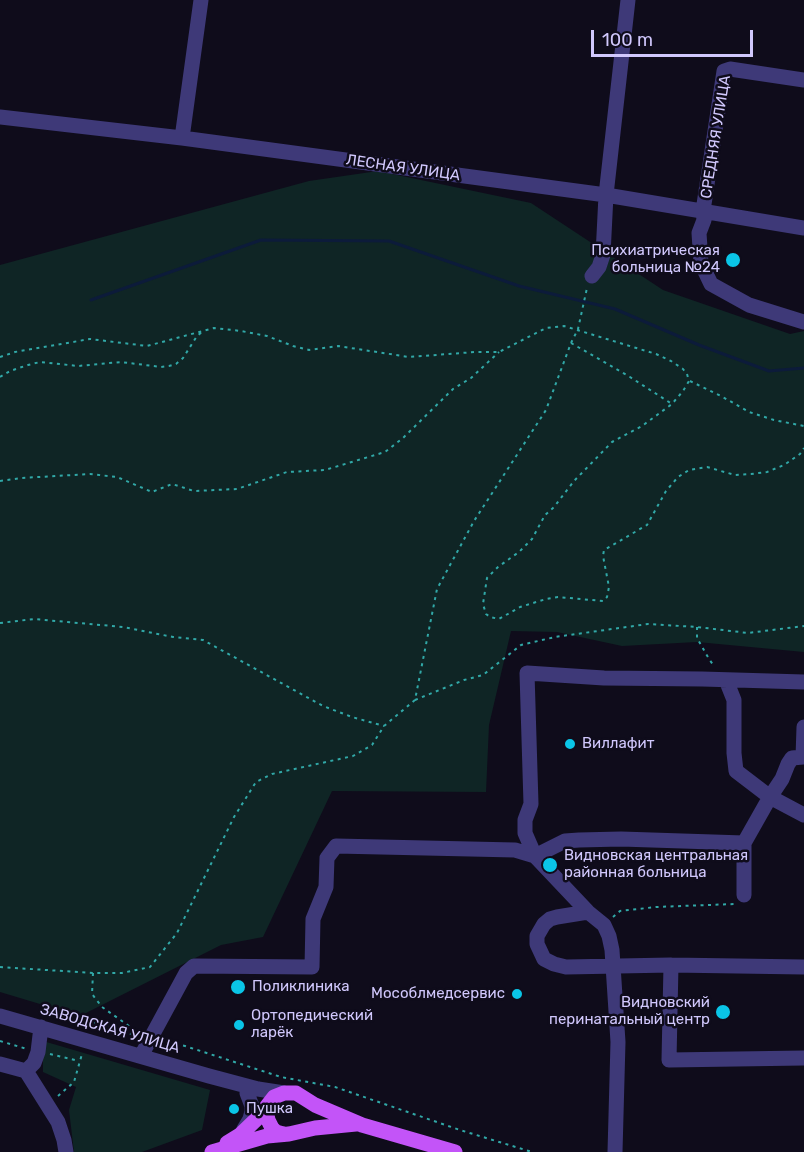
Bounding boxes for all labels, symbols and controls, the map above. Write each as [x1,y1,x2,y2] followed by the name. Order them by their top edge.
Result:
[594,18,756,56] scale bar
[602,29,653,51] text: 100 m
[697,74,735,200] street label: СРЕДНЯЯ УЛИЦА
[345,151,461,185] street label: ЛЕСНАЯ УЛИЦА
[591,242,720,277] place label: Психиатрическая больница №24
[724,251,742,269] marker: Психиатрическая больница №24
[582,735,654,753] place label: Виллафит
[563,737,577,751] marker: Виллафит
[564,847,748,882] place label: Видновская центральная районная больница
[541,856,559,874] marker: Видновская центральная районная больница
[229,978,247,996] marker: Поликлиника
[252,978,349,996] place label: Поликлиника
[371,985,505,1003] place label: Мособлмедсервис
[510,987,524,1001] marker: Мособлмедсервис
[549,994,710,1029] place label: Видновский перинатальный центр
[38,1000,182,1058] street label: ЗАВОДСКАЯ УЛИЦА
[714,1003,732,1021] marker: Видновский перинатальный центр
[251,1007,373,1042] place label: Ортопедический ларёк
[232,1018,246,1032] marker: Ортопедический ларёк
[246,1100,293,1118] place label: Пушка
[227,1102,241,1116] marker: Пушка

